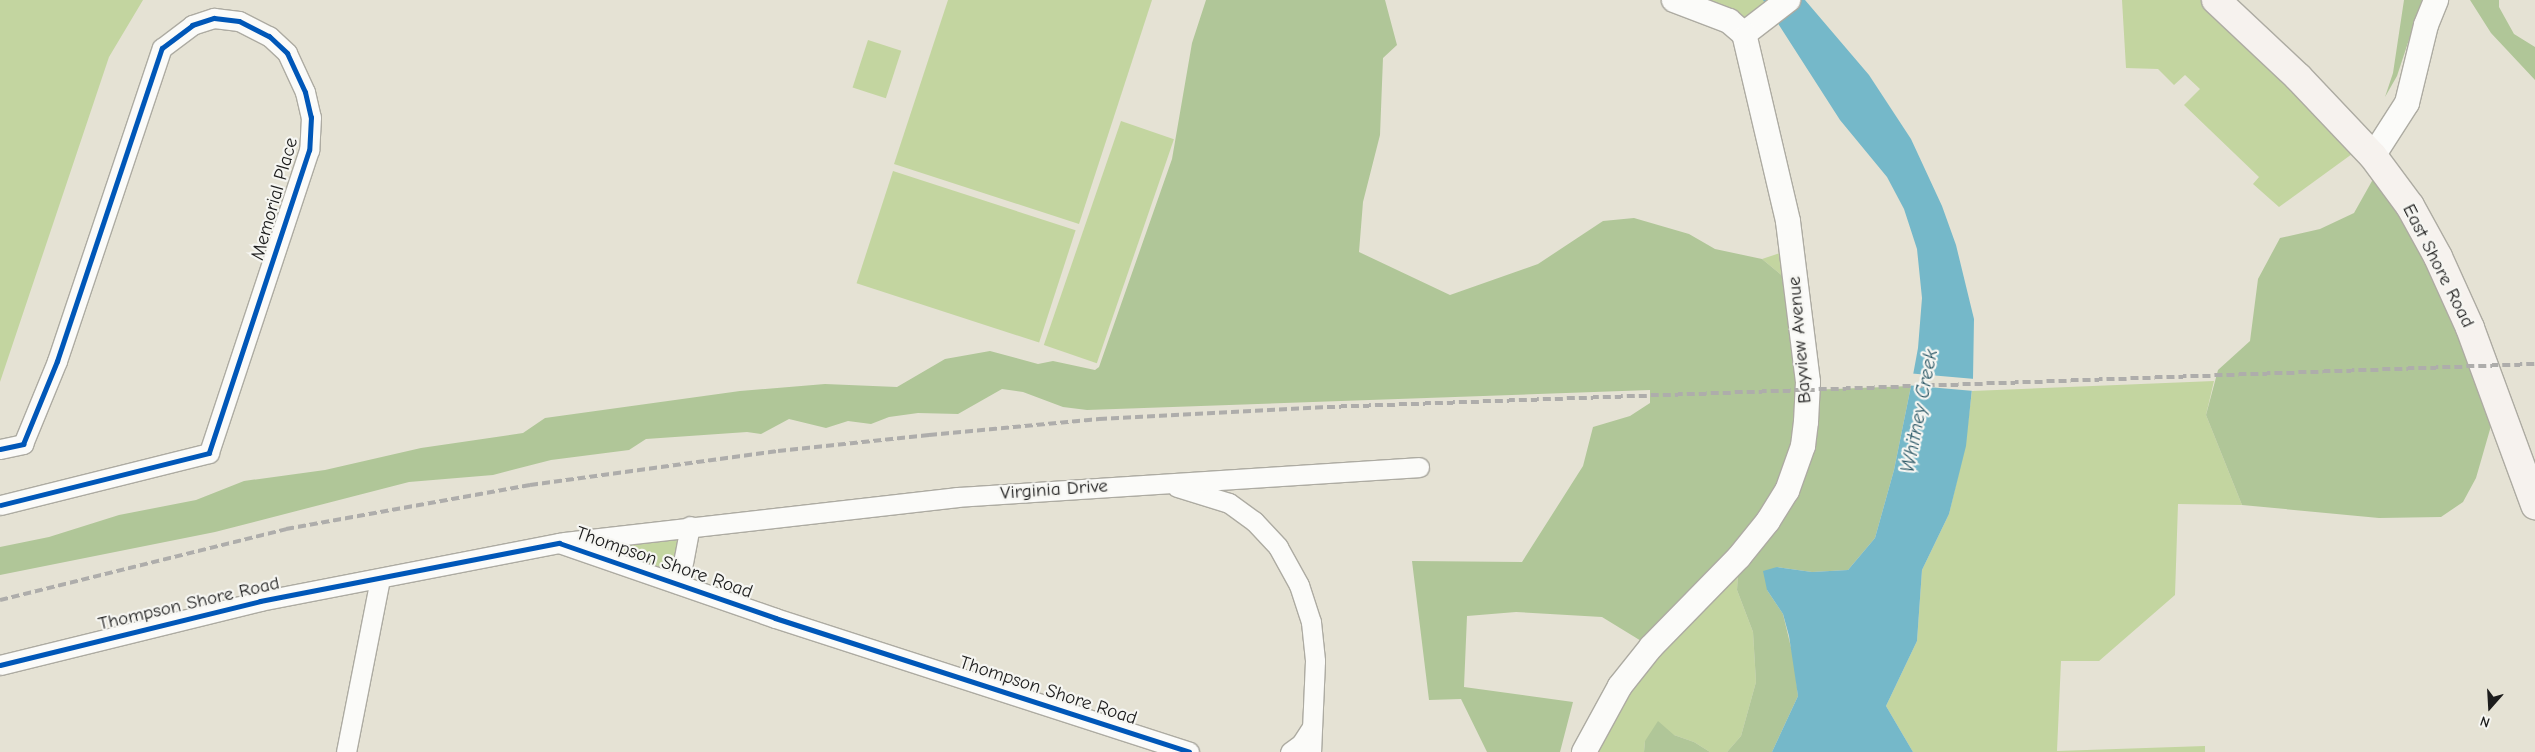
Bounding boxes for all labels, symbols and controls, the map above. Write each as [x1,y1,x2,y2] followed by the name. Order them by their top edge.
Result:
[247,135,303,263] street label: Memorial Place
[2397,200,2479,332] street label: East Shore Road
[1783,276,1817,404] street label: Bayview Avenue
[1895,347,1943,475] water label: Whitney Creek
[999,475,1109,505] street label: Virginia Drive
[573,522,755,604] street label: Thompson Shore Road
[96,572,282,636] street label: Thompson Shore Road
[956,652,1140,730] street label: Thompson Shore Road
[2465,682,2515,732] north arrow
[2478,712,2492,731] text: N

